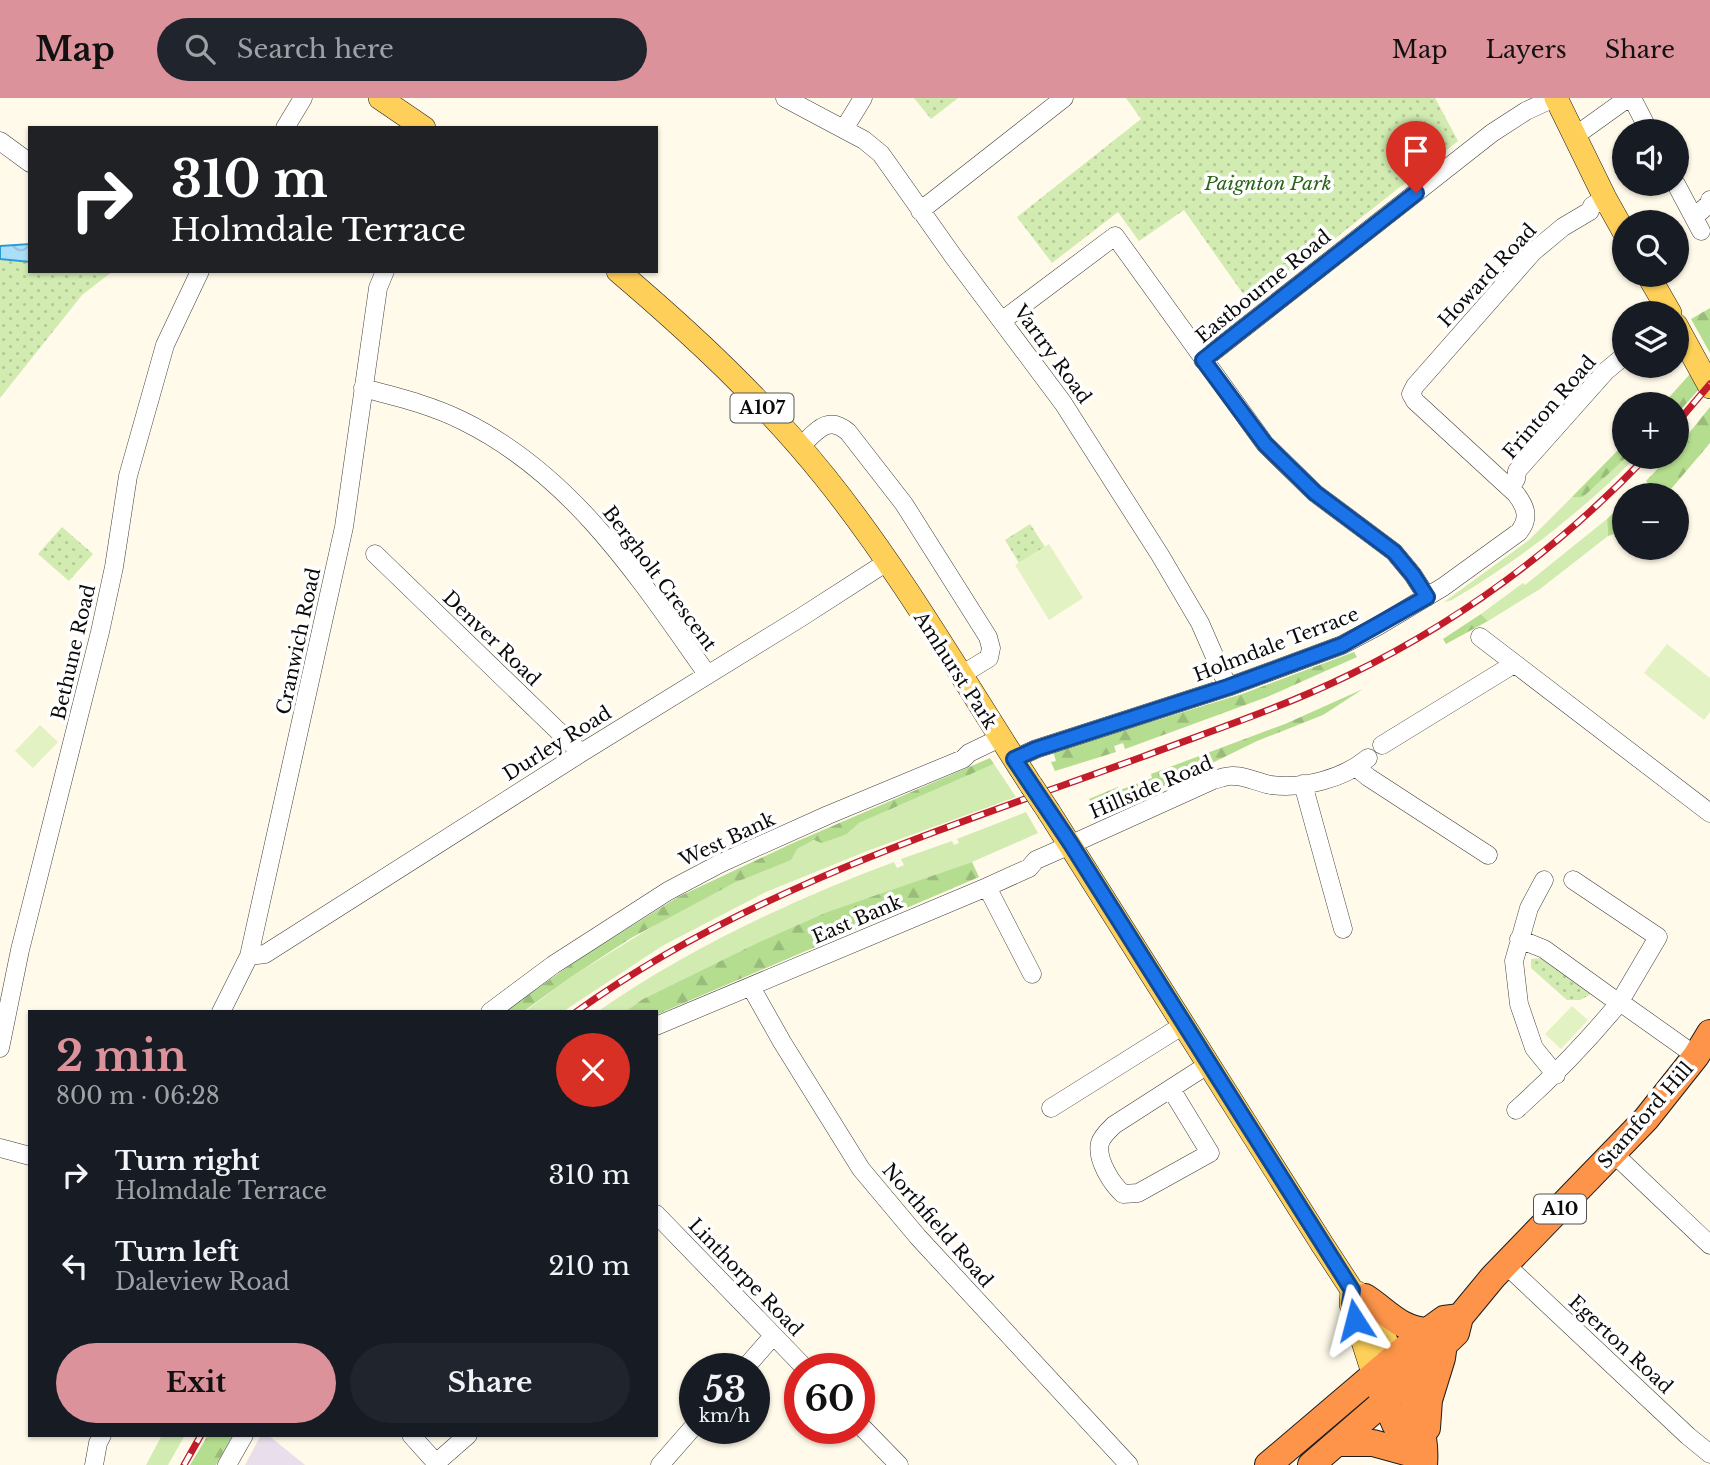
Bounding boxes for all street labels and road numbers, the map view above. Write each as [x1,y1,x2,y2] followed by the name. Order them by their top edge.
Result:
[1433,219,1541,332] street label: Howard Road
[1191,225,1335,348] street label: Eastbourne Road
[1008,300,1096,408] street label: Vartry Road
[1498,351,1601,464] street label: Frinton Road
[730,394,794,422] road number: A107
[598,501,722,656] street label: Bergholt Crescent
[272,565,325,717] street label: Cranwich Road
[47,582,100,722] street label: Bethune Road
[438,586,545,691] street label: Denver Road
[1190,602,1362,687] street label: Holmdale Terrace
[909,606,1002,734] street label: Amhurst Park
[499,701,616,786] street label: Durley Road
[1086,751,1216,824] street label: Hillside Road
[675,807,779,872] street label: West Bank
[809,890,906,949] street label: East Bank
[1593,1057,1698,1173] street label: Stamford Hill
[878,1159,998,1292] street label: Northfield Road
[1534,1194,1586,1224] road number: A10
[684,1214,808,1341] street label: Linthorpe Road
[1564,1290,1678,1398] street label: Egerton Road

